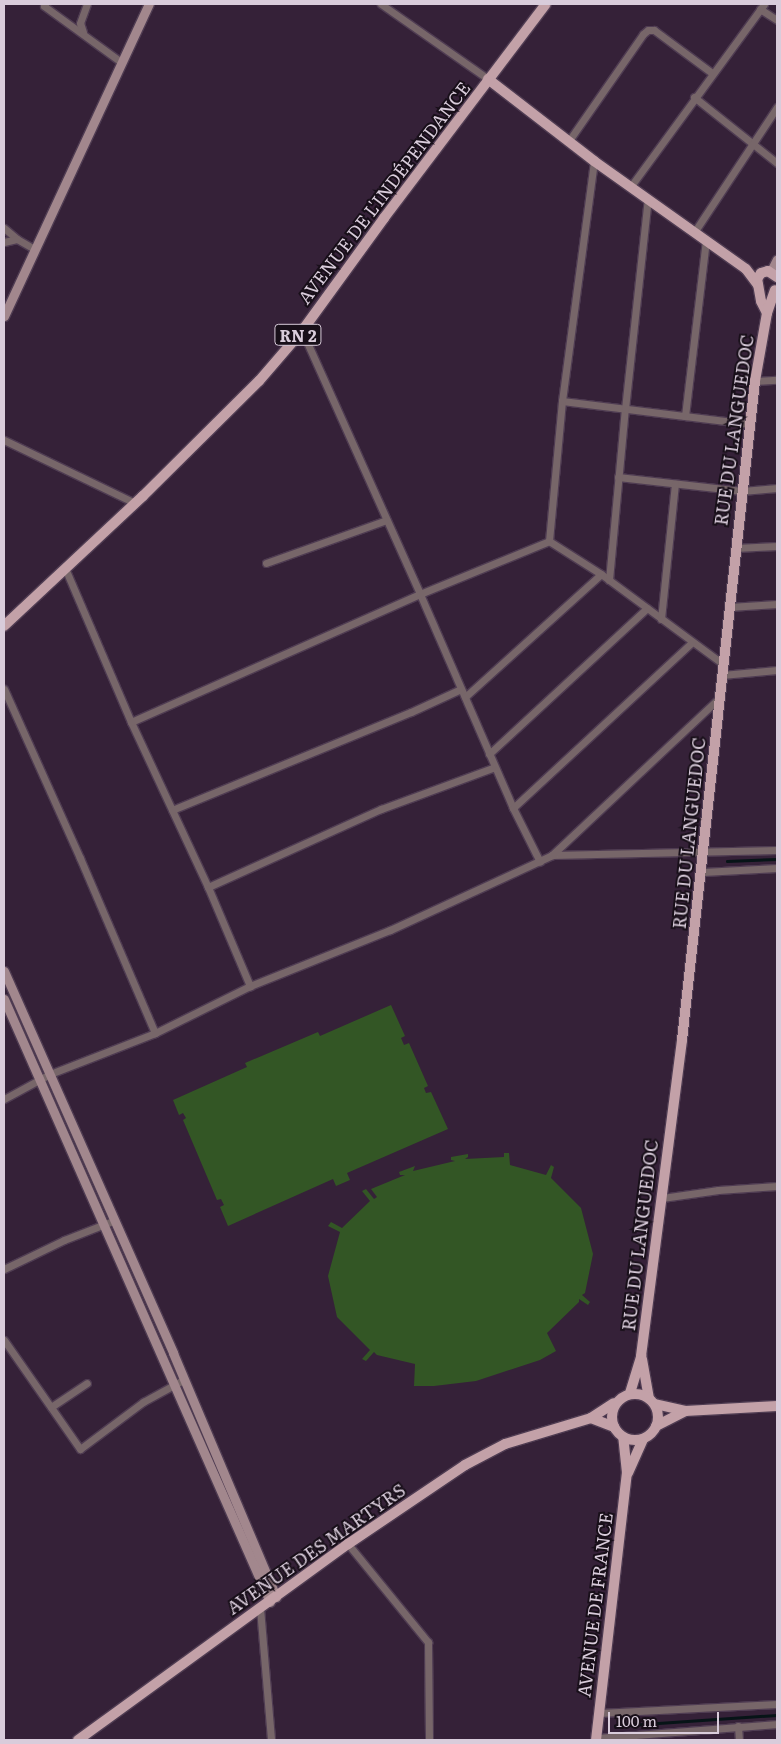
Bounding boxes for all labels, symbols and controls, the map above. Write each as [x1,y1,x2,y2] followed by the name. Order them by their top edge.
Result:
[293,78,475,308] street label: AVENUE DE L'INDÉPENDANCE
[274,322,322,348] road number: RN 2
[710,333,758,527] street label: RUE DU LANGUEDOC
[668,736,710,930] street label: RUE DU LANGUEDOC
[618,1138,662,1332] street label: RUE DU LANGUEDOC
[223,1479,409,1619] street label: AVENUE DES MARTYRS
[573,1511,617,1699] street label: AVENUE DE FRANCE
[611,1702,722,1734] scale bar
[616,1709,657,1732] text: 100 m

